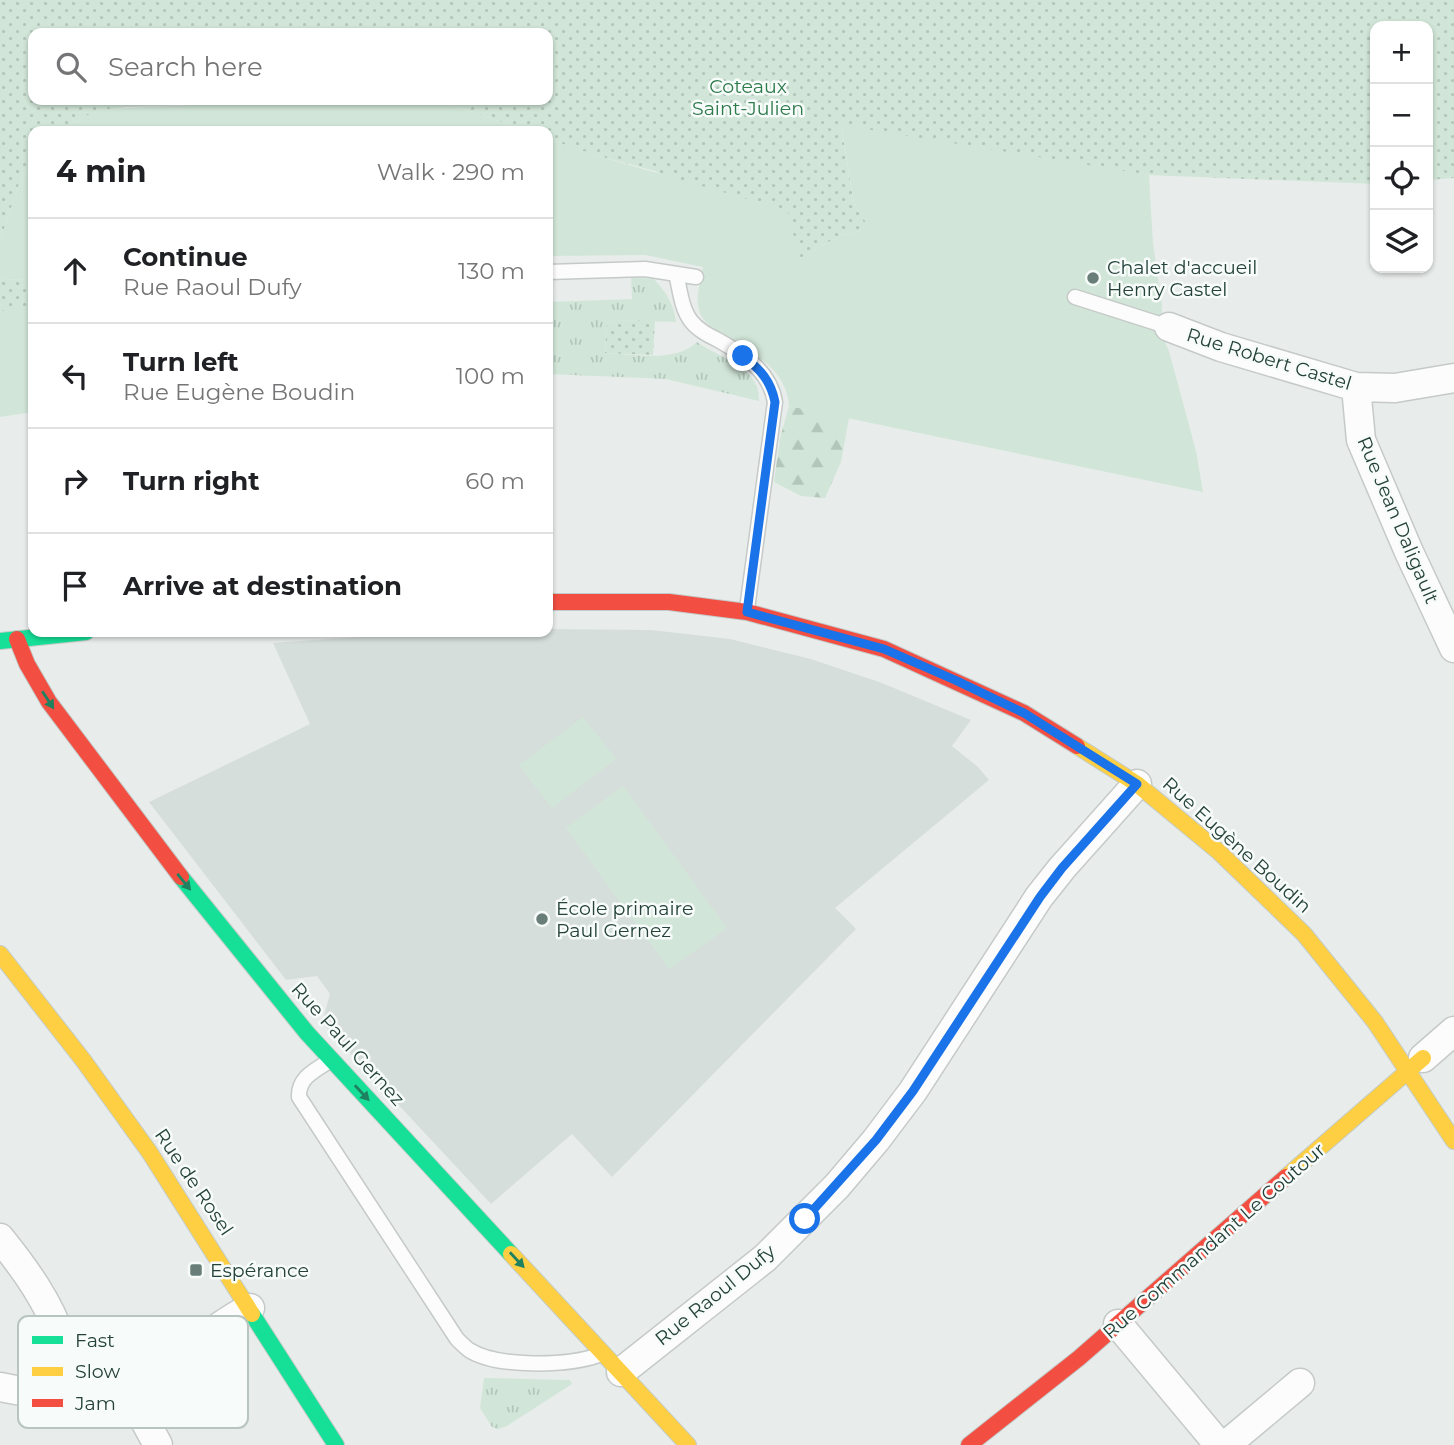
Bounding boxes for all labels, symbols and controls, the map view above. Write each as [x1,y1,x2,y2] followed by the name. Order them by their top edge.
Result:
[1370,21,1433,273] map controls
[1370,21,1433,84] button: +
[28,28,553,105] search box
[52,48,90,86] icon: search
[108,51,263,83] text: Search here
[692,75,804,120] park label: Coteaux Saint-Julien
[1370,84,1433,147] button: −
[1370,147,1433,210] button: locate
[56,153,146,190] text: 4 min
[377,158,525,186] text: Walk · 290 m
[1370,210,1433,273] button: layers
[123,241,248,273] text: Continue
[56,252,94,290] icon: ahead
[1107,256,1257,301] place label: Chalet d'accueil Henry Castel
[458,257,525,285] text: 130 m
[1085,270,1101,286] marker: Chalet d'accueil Henry Castel
[123,273,302,301] text: Rue Raoul Dufy
[1184,323,1354,395] street label: Rue Robert Castel
[727,340,758,371] route end
[123,346,239,378] text: Turn left
[56,357,94,395] icon: left
[456,362,525,390] text: 100 m
[123,378,355,406] text: Rue Eugène Boudin
[1352,433,1444,607] street label: Rue Jean Daligault
[56,462,94,500] icon: right
[123,465,259,497] text: Turn right
[465,467,525,495] text: 60 m
[56,567,94,605] icon: arrive
[123,570,402,602] text: Arrive at destination
[41,690,54,709] one-way arrow
[1158,772,1316,918] street label: Rue Eugène Boudin
[177,872,192,890] one-way arrow
[556,897,693,942] place label: École primaire Paul Gernez
[534,911,550,927] marker: École primaire Paul Gernez
[287,978,409,1110] street label: Rue Paul Gernez
[354,1084,370,1101] one-way arrow
[150,1124,238,1240] street label: Rue de Rosel
[1098,1138,1330,1344] street label: Rue Commandant Le Coutour
[789,1203,820,1234] route start
[650,1239,780,1350] street label: Rue Raoul Dufy
[509,1251,525,1269] one-way arrow
[210,1259,309,1282] place label: Espérance
[188,1262,204,1278] marker: Espérance
[18,1316,248,1428] legend
[75,1329,115,1352] text: Fast
[75,1360,120,1383] text: Slow
[74,1392,116,1415] text: Jam

